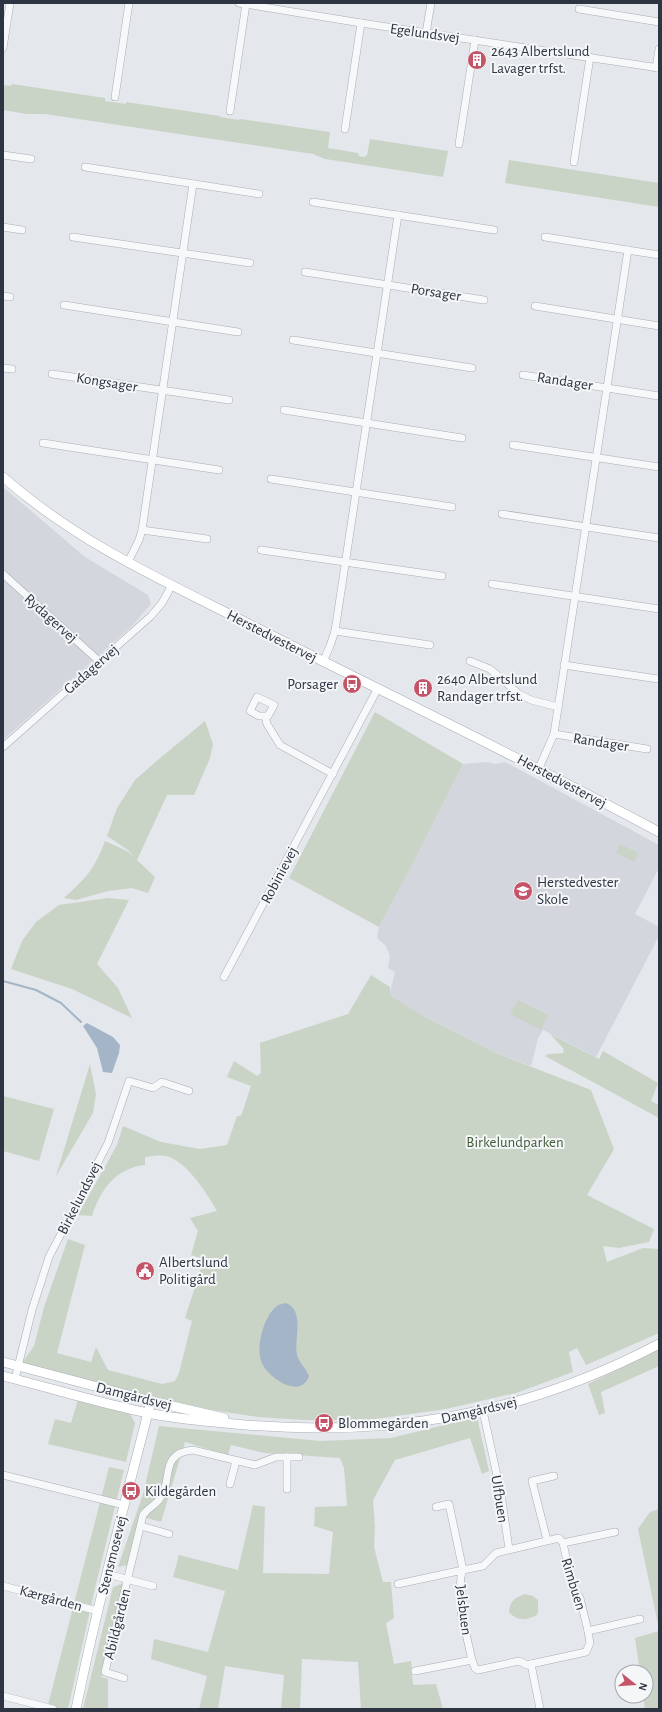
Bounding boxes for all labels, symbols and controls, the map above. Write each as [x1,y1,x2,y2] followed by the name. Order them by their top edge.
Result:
[389,21,461,46] street label: Egelundsvej
[491,44,590,76] place label: 2643 Albertslund Lavager trfst.
[466,49,488,71] building icon: 2643 Albertslund Lavager trfst.
[410,281,462,304] street label: Porsager
[75,370,139,395] street label: Kongsager
[536,370,594,393] street label: Randager
[21,591,80,646] street label: Rydagervej
[224,607,319,666] street label: Herstedvestervej
[61,642,121,697] street label: Gadagervej
[437,672,538,704] place label: 2640 Albertslund Randager trfst.
[341,673,363,695] bus stop icon: Porsager
[287,677,338,692] place label: Porsager
[412,677,434,699] building icon: 2640 Albertslund Randager trfst.
[572,731,630,754] street label: Randager
[515,752,609,811] street label: Herstedvestervej
[258,844,301,906] street label: Robinievej
[537,875,619,907] place label: Herstedvester Skole
[512,880,534,902] school or university icon: Herstedvester Skole
[466,1135,564,1150] park label: Birkelundparken
[55,1159,104,1237] street label: Birkelundsvej
[159,1255,228,1287] place label: Albertslund Politigård
[134,1260,156,1282] public building icon: Albertslund Politigård
[94,1380,173,1413] street label: Damgårdsvej
[440,1394,519,1427] street label: Damgårdsvej
[313,1412,335,1434] bus stop icon: Blommegården
[338,1416,429,1431] place label: Blommegården
[488,1474,511,1524] street label: Ulfbuen
[120,1480,142,1502] bus stop icon: Kildegården
[145,1484,216,1499] place label: Kildegården
[95,1514,130,1596] street label: Stensmosevej
[558,1556,589,1612] street label: Rimbuen
[18,1583,84,1614] street label: Kærgården
[453,1584,474,1636] street label: Jelsbuen
[101,1587,134,1661] street label: Abildgården
[614,1664,654,1704] north arrow
[637,1682,649,1692] text: N

